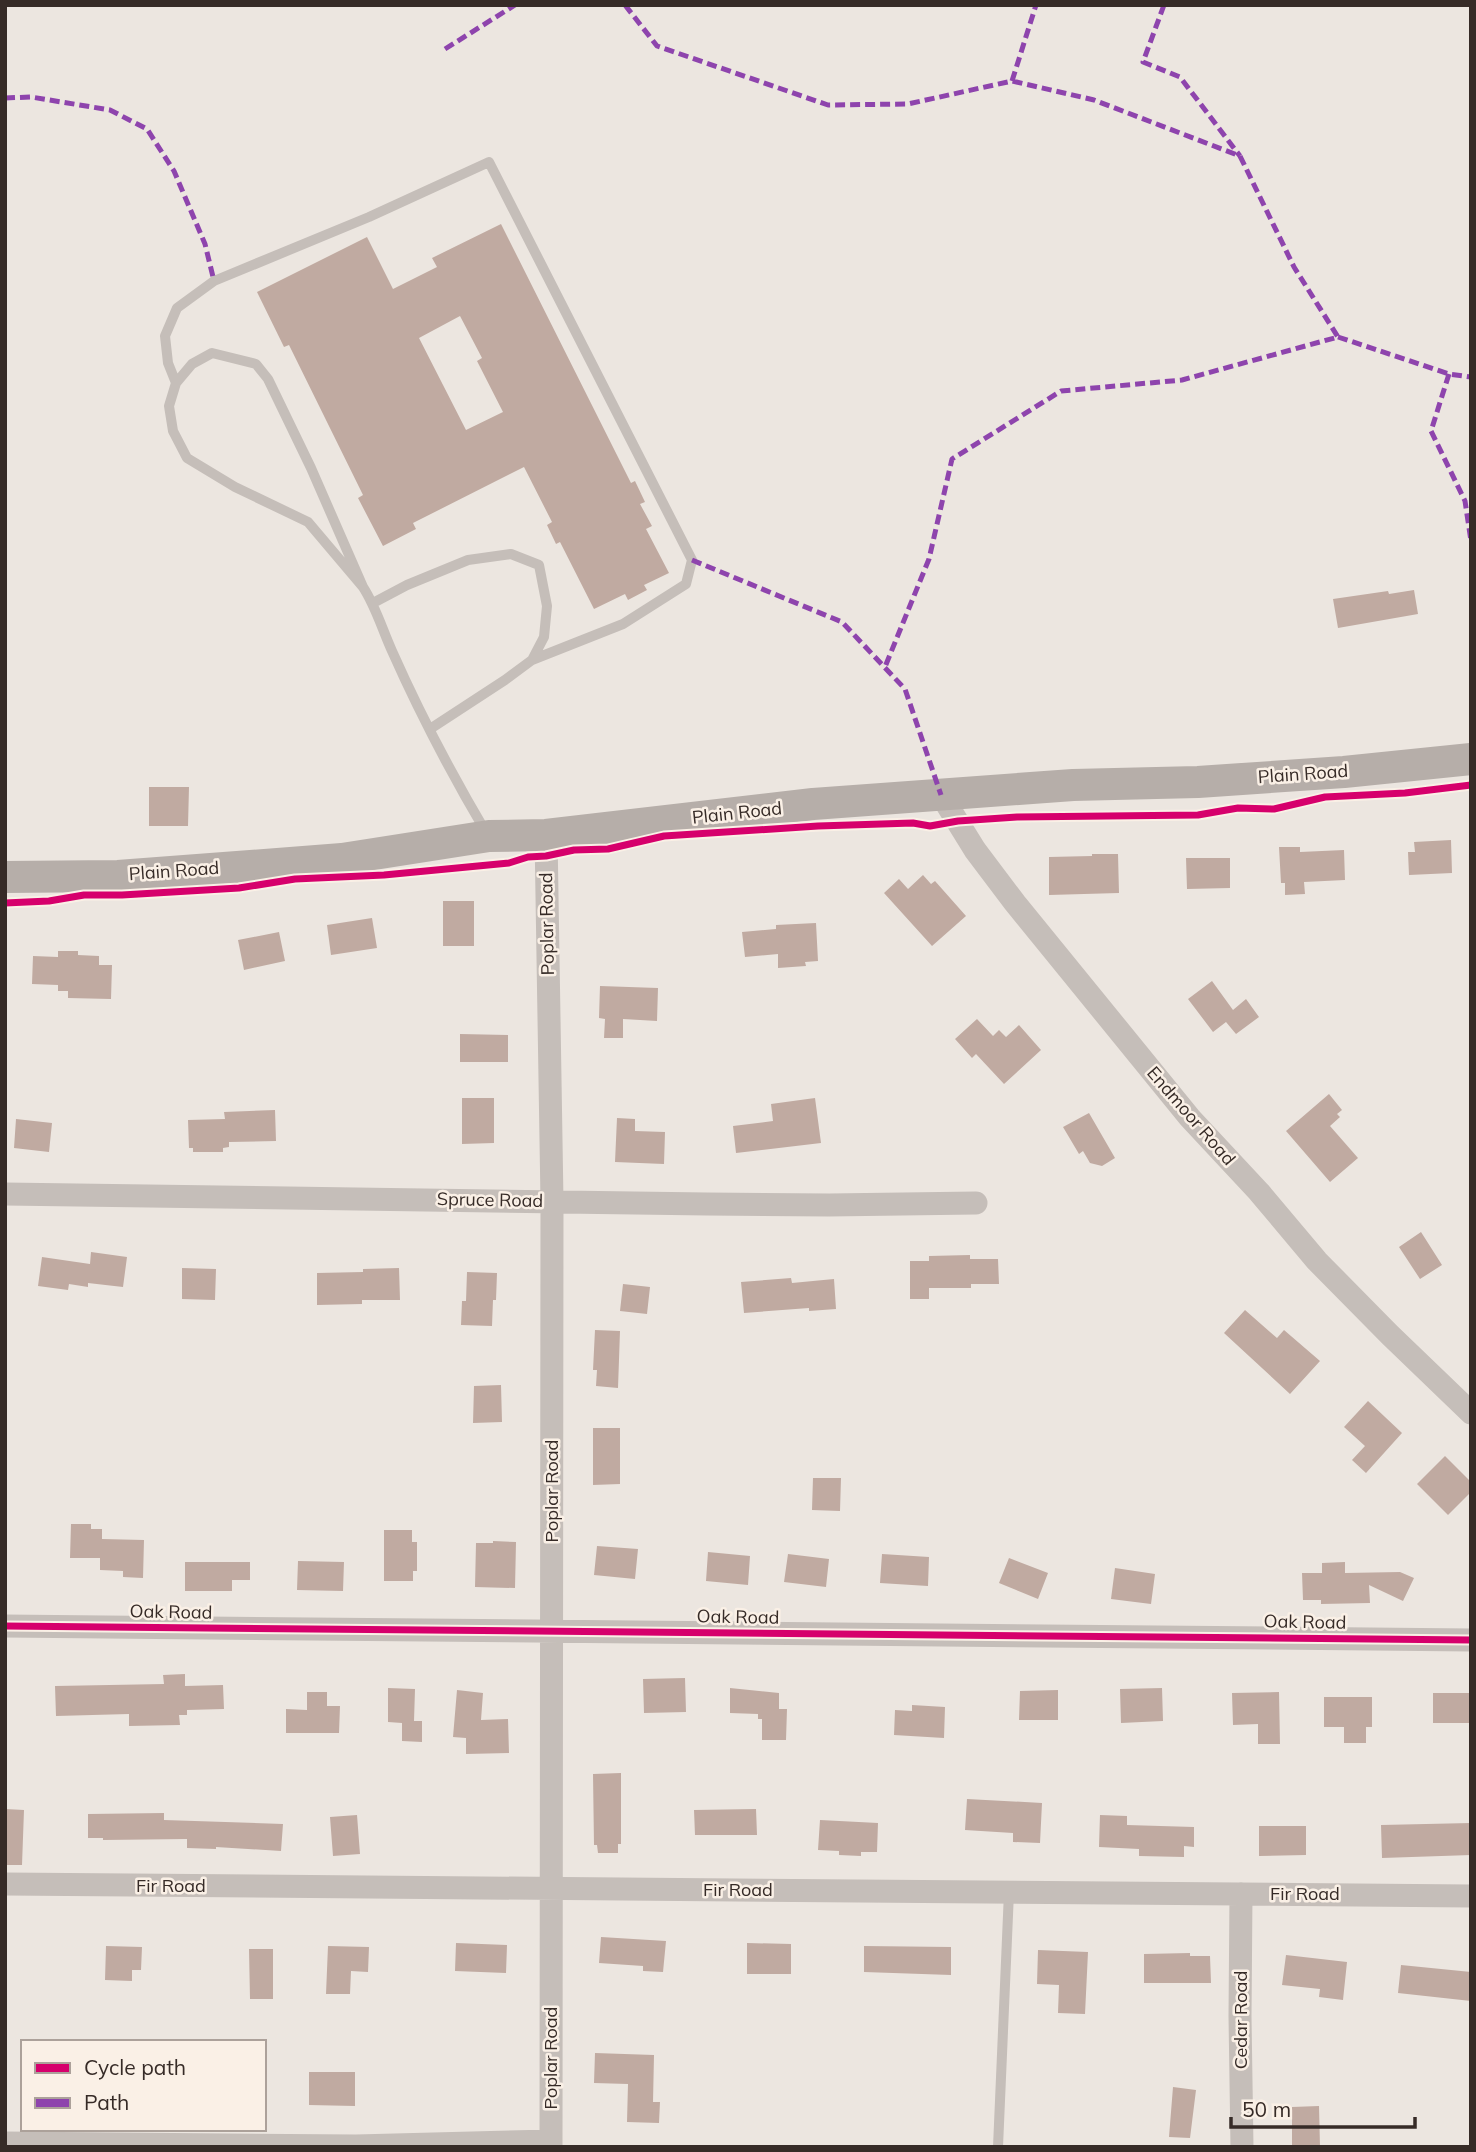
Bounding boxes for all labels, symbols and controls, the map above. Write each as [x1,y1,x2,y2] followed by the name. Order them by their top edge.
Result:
[1257,759,1349,788] street label: Plain Road
[691,796,783,829] street label: Plain Road
[128,856,220,885] street label: Plain Road
[534,872,559,976] street label: Poplar Road
[1142,1061,1241,1170] street label: Endmoor Road
[437,1187,543,1212] street label: Spruce Road
[540,1440,563,1542] street label: Poplar Road
[129,1599,213,1624] street label: Oak Road
[696,1604,780,1629] street label: Oak Road
[1263,1609,1347,1634] street label: Oak Road
[136,1874,206,1897] street label: Fir Road
[703,1878,773,1901] street label: Fir Road
[1270,1882,1340,1905] street label: Fir Road
[1229,1971,1252,2069] street label: Cedar Road
[539,2007,562,2109] street label: Poplar Road
[21,2040,266,2131] legend
[84,2054,186,2080] text: Cycle path
[1231,2086,1415,2130] scale bar
[84,2089,129,2115] text: Path
[1242,2096,1291,2122] text: 50 m

